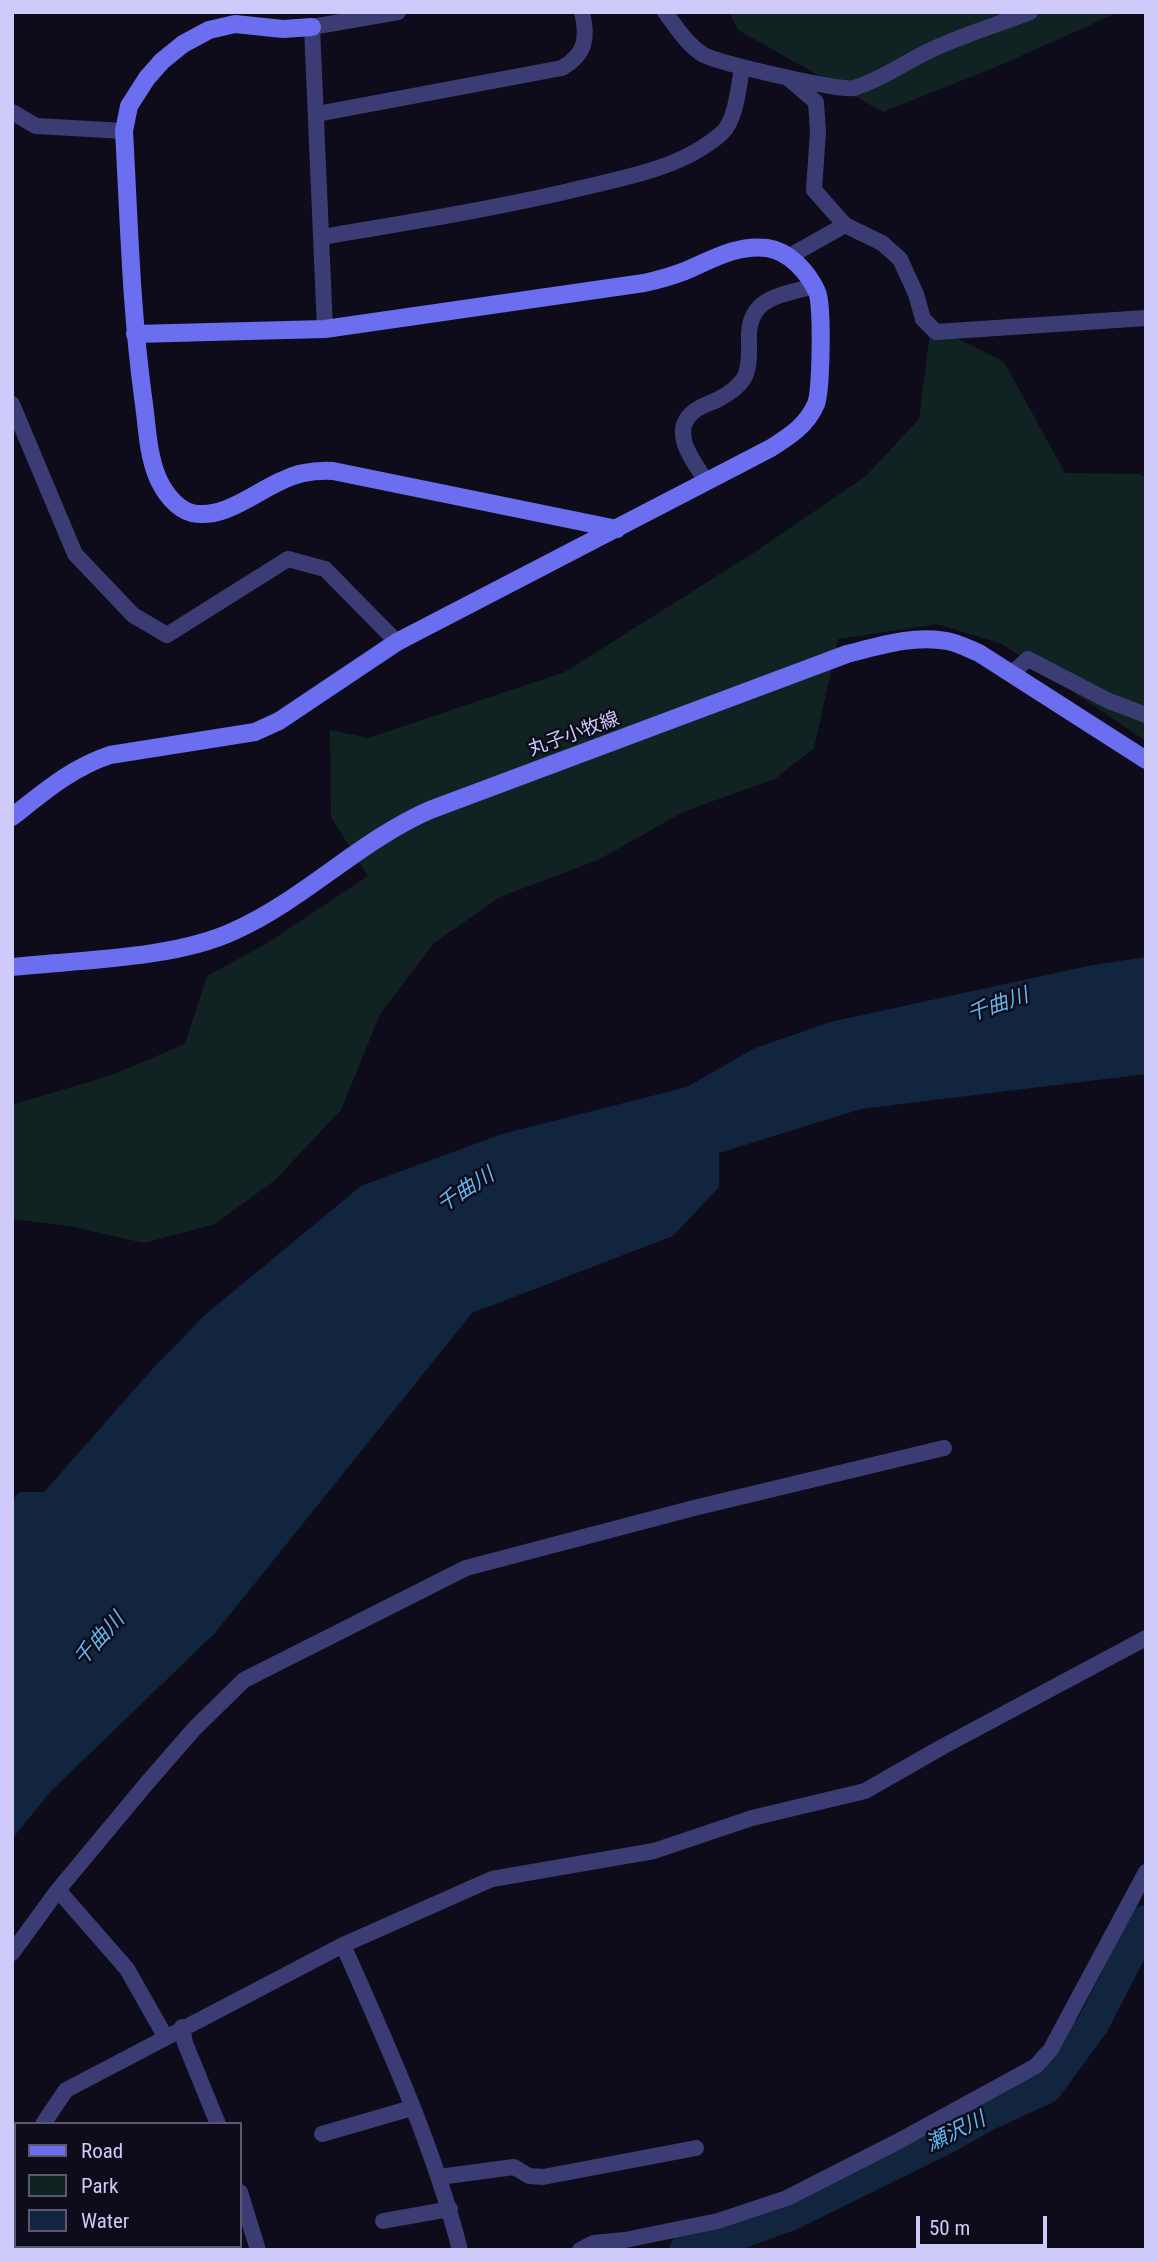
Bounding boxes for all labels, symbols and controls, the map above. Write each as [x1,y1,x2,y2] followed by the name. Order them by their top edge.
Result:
[525,708,623,762] street label: 丸子小牧線
[964,984,1032,1028] water label: 千曲川
[433,1163,499,1219] water label: 千曲川
[70,1608,130,1672] water label: 千曲川
[922,2108,990,2158] water label: 瀬沢川
[14,2122,242,2248] legend
[81,2139,123,2163] text: Road
[81,2174,118,2198] text: Park
[920,2202,1051,2246] scale bar
[81,2209,129,2233] text: Water
[929,2216,970,2240] text: 50 m

